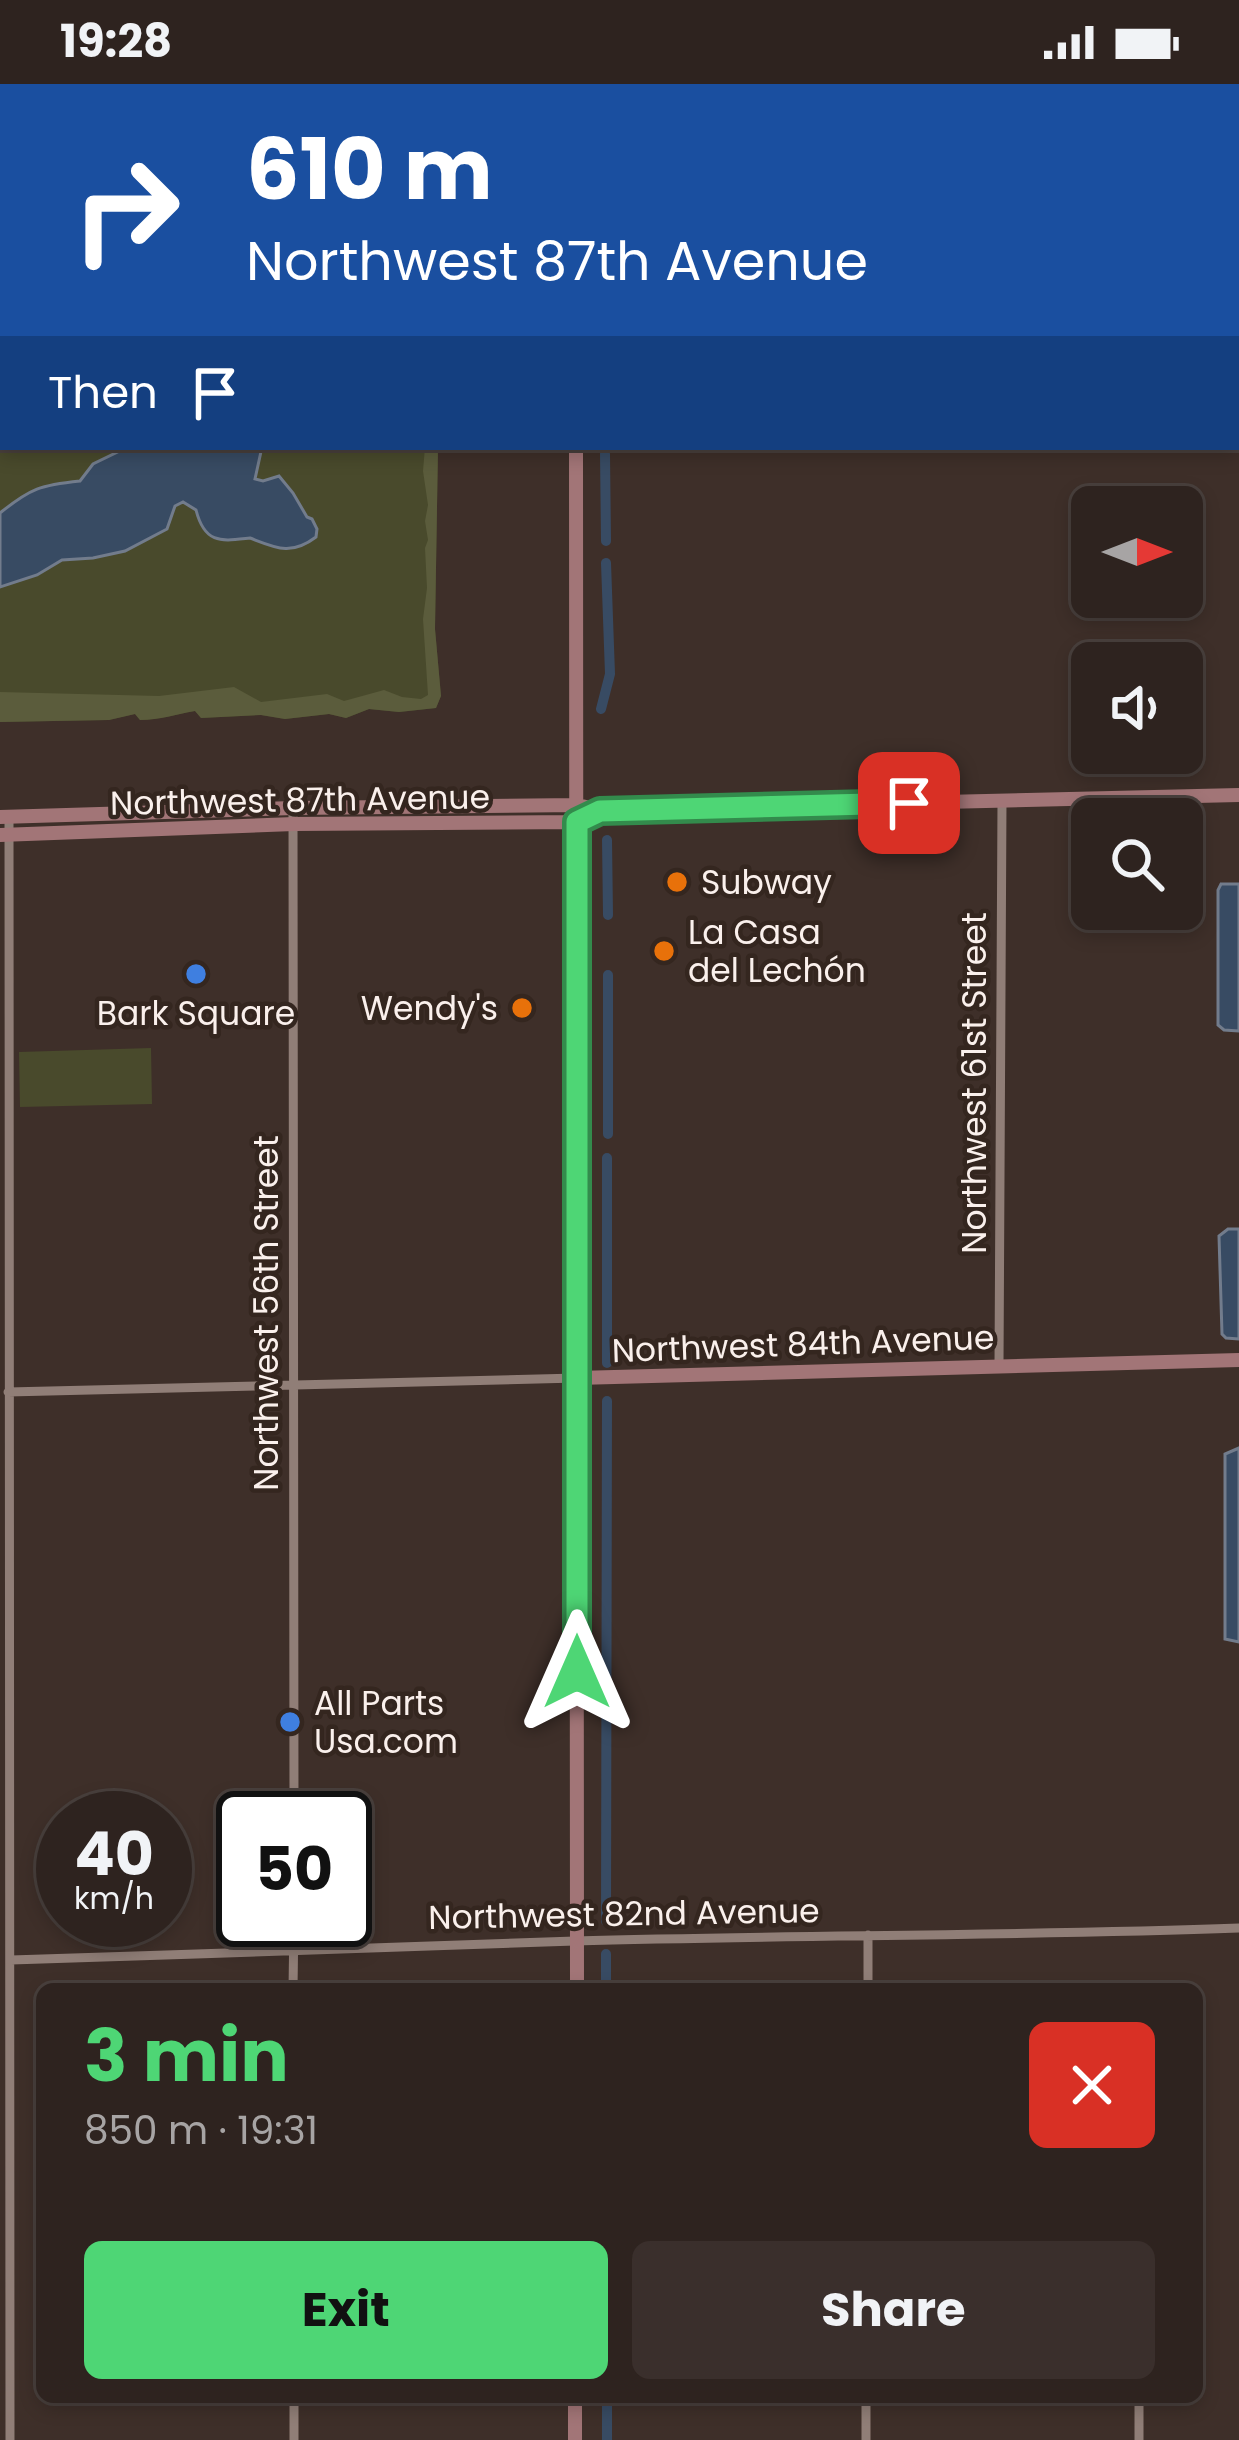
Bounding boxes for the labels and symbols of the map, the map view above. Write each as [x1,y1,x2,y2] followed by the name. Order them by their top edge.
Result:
[1071,486,1203,618] north arrow
[858,752,960,854] pin
[110,773,490,827] street label: Northwest 87th Avenue
[701,859,832,906] place label: Subway
[664,869,690,895] marker: Subway
[688,909,866,994] place label: La Casa del Lechón
[951,912,998,1254] street label: Northwest 61st Street
[651,938,677,964] marker: La Casa del Lechón
[183,961,209,987] marker: Bark Square
[361,985,498,1032] place label: Wendy's
[97,990,295,1037] place label: Bark Square
[509,995,535,1021] marker: Wendy's
[243,1135,290,1491] street label: Northwest 56th Street
[611,1314,995,1374] street label: Northwest 84th Avenue
[514,1609,640,1735] position arrow
[314,1680,458,1765] place label: All Parts Usa.com
[277,1709,303,1735] marker: All Parts Usa.com
[216,1791,372,1947] speed limit sign: 50
[428,1887,820,1941] street label: Northwest 82nd Avenue

